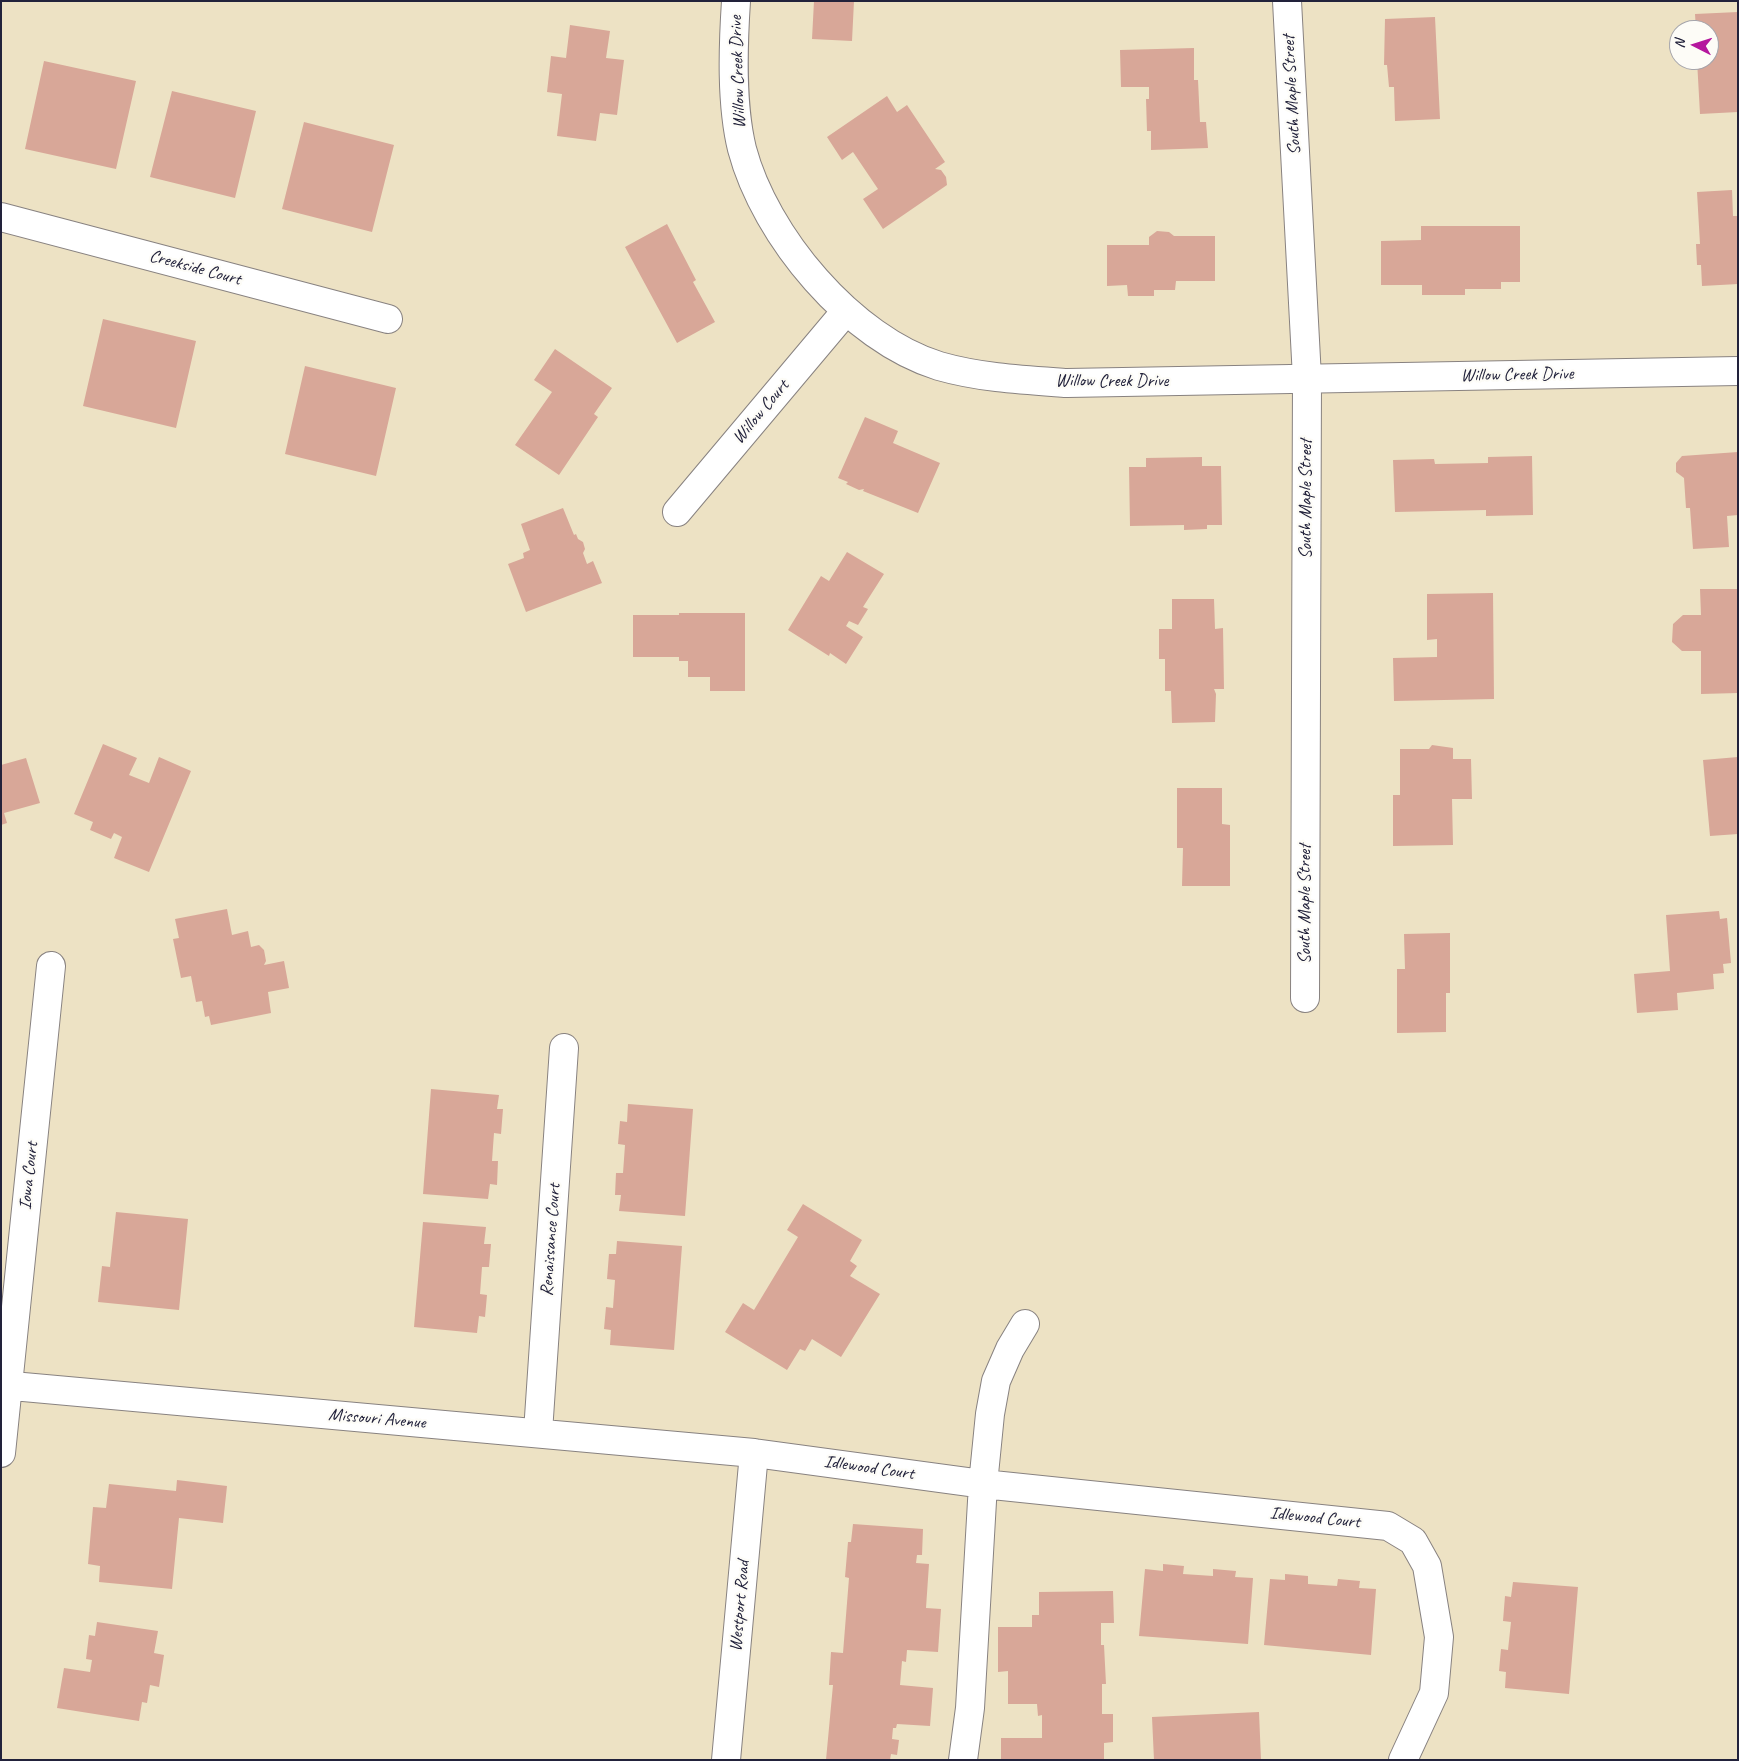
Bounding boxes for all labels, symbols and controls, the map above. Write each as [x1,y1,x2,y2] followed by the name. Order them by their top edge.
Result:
[725,15,751,129] street label: Willow Creek Drive
[1669,20,1719,70] north arrow
[1278,34,1306,156] street label: South Maple Street
[1671,39,1688,49] text: N
[147,245,243,291] street label: Creekside Court
[1460,363,1574,387] street label: Willow Creek Drive
[1056,370,1168,392] street label: Willow Creek Drive
[728,376,794,448] street label: Willow Court
[1295,439,1317,559] street label: South Maple Street
[1294,844,1316,964] street label: South Maple Street
[15,1141,43,1211] street label: Iowa Court
[536,1183,566,1297] street label: Renaissance Court
[328,1404,426,1434] street label: Missouri Avenue
[823,1451,915,1485] street label: Idlewood Court
[1269,1503,1361,1533] street label: Idlewood Court
[725,1560,755,1652] street label: Westport Road

